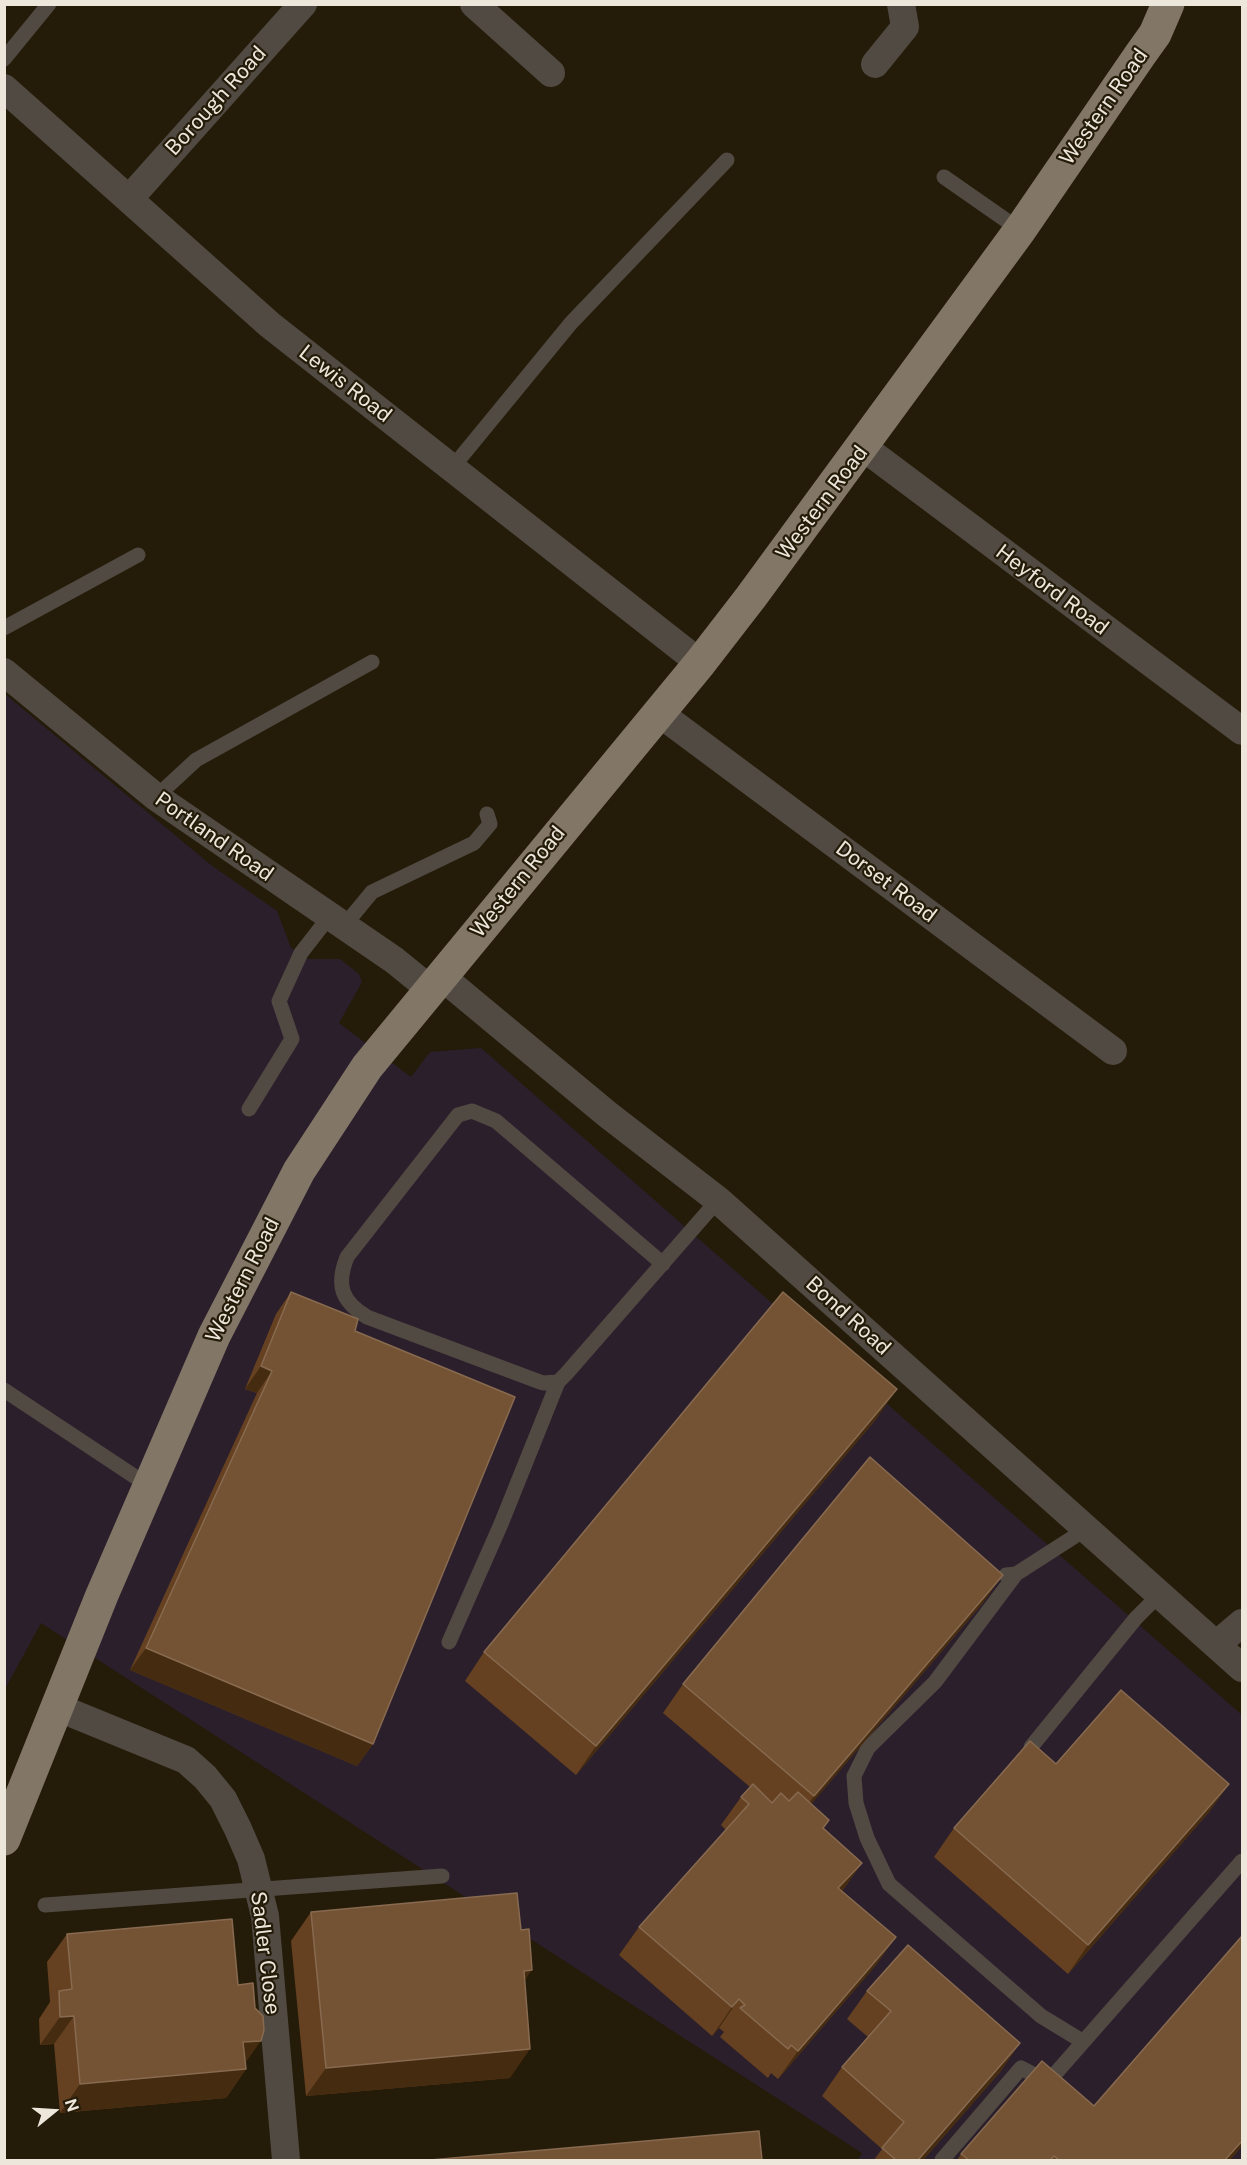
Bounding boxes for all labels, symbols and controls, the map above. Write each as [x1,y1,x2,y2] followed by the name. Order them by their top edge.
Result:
[160,41,272,161] street label: Borough Road
[1055,44,1153,170] street label: Western Road
[294,340,396,428] street label: Lewis Road
[771,441,873,565] street label: Western Road
[991,539,1113,641] street label: Heyford Road
[150,787,278,887] street label: Portland Road
[465,821,571,943] street label: Western Road
[831,836,941,928] street label: Dorset Road
[201,1214,285,1346] street label: Western Road
[800,1271,896,1361] street label: Bond Road
[245,1890,285,2016] street label: Sadler Close
[24,2081,84,2141] north arrow
[61,2096,83,2114] text: N

